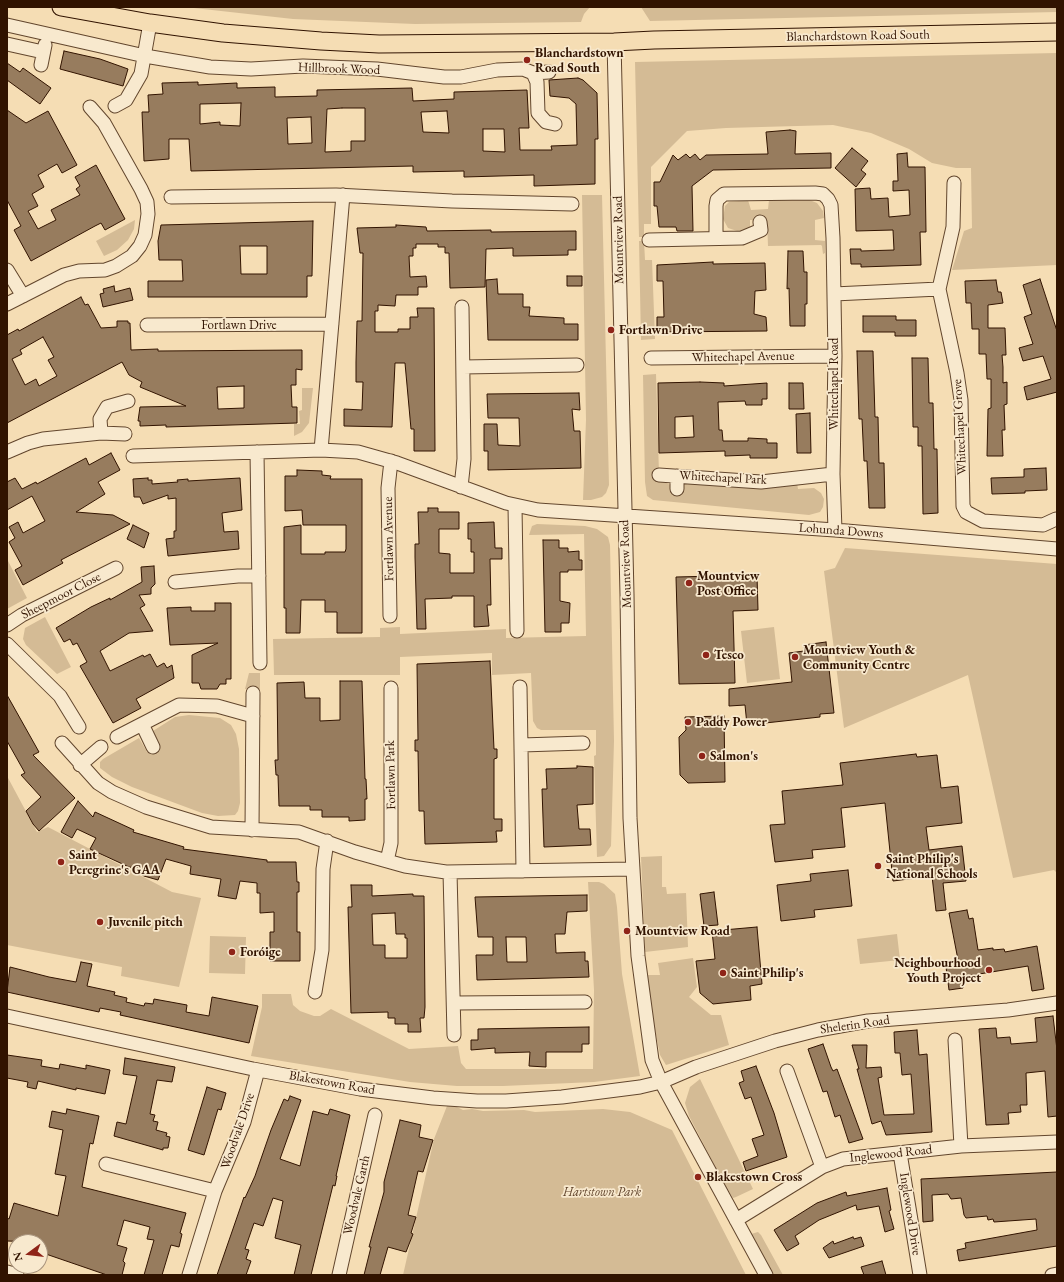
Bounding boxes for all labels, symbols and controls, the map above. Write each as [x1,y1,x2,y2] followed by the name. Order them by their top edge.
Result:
[786,27,930,45] street label: Blanchardstown Road South
[535,45,624,76] place label: Blanchardstown Road South
[522,55,532,65] marker: Blanchardstown Road South
[298,60,380,78] street label: Hillbrook Wood
[610,196,628,284] street label: Mountview Road
[201,317,277,333] street label: Fortlawn Drive
[619,322,702,338] place label: Fortlawn Drive
[606,325,616,335] marker: Fortlawn Drive
[826,338,842,430] street label: Whitechapel Road
[691,348,795,366] street label: Whitechapel Avenue
[950,379,970,475] street label: Whitechapel Grove
[679,468,767,488] street label: Whitechapel Park
[380,496,398,582] street label: Fortlawn Avenue
[617,520,635,608] street label: Mountview Road
[798,520,884,542] street label: Lohunda Downs
[697,568,760,599] place label: Mountview Post Office
[18,569,104,623] street label: Sheepmoor Close
[684,578,694,588] marker: Mountview Post Office
[803,642,915,673] place label: Mountview Youth & Community Centre
[714,647,744,663] place label: Tesco
[701,650,711,660] marker: Tesco
[790,652,800,662] marker: Mountview Youth & Community Centre
[696,714,767,730] place label: Paddy Power
[683,717,693,727] marker: Paddy Power
[383,740,399,810] street label: Fortlawn Park
[710,748,758,764] place label: Salmon's
[697,751,707,761] marker: Salmon's
[69,847,160,878] place label: Saint Peregrine's GAA
[886,851,977,882] place label: Saint Philip's National Schools
[56,857,66,867] marker: Saint Peregrine's GAA
[873,861,883,871] marker: Saint Philip's National Schools
[108,914,183,930] place label: Juvenile pitch
[95,917,105,927] marker: Juvenile pitch
[635,923,730,939] place label: Mountview Road
[622,926,632,936] marker: Mountview Road
[240,944,281,960] place label: Foróige
[227,947,237,957] marker: Foróige
[894,955,981,986] place label: Neighbourhood Youth Project
[731,965,804,981] place label: Saint Philip's
[984,965,994,975] marker: Neighbourhood Youth Project
[718,968,728,978] marker: Saint Philip's
[819,1012,891,1038] street label: Shelerin Road
[288,1068,376,1098] street label: Blakestown Road
[218,1091,258,1171] street label: Woodvale Drive
[849,1142,933,1166] street label: Inglewood Road
[340,1154,374,1236] street label: Woodvale Garth
[706,1169,802,1185] place label: Blakestown Cross
[693,1172,703,1182] marker: Blakestown Cross
[896,1172,924,1256] street label: Inglewood Drive
[563,1184,641,1200] park label: Hartstown Park
[8,1234,48,1274] north arrow
[9,1251,25,1263] text: N

